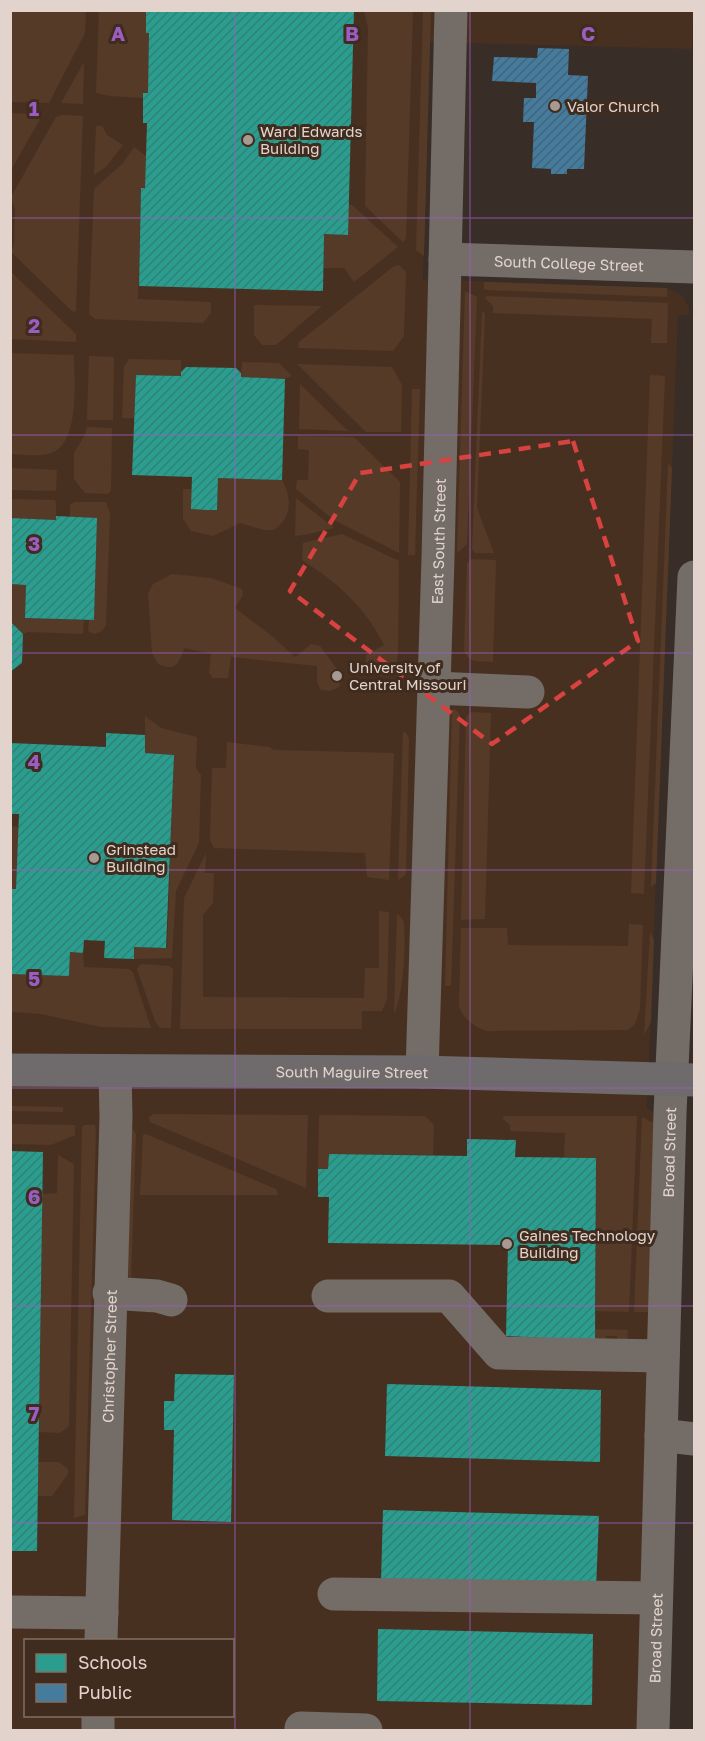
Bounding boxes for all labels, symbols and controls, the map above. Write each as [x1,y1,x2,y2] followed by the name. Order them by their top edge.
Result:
[111,21,125,45] text: A
[345,21,359,45] text: B
[581,21,595,45] text: C
[29,96,39,120] text: 1
[567,97,659,115] place label: Valor Church
[548,99,562,113] marker: Valor Church
[260,122,362,157] place label: Ward Edwards Building
[241,133,255,147] marker: Ward Edwards Building
[494,252,644,274] street label: South College Street
[28,313,40,337] text: 2
[428,478,449,605] street label: East South Street
[28,531,40,555] text: 3
[349,658,466,693] place label: University of Central Missouri
[330,669,344,683] marker: University of Central Missouri
[28,749,40,773] text: 4
[106,840,176,875] place label: Grinstead Building
[87,851,101,865] marker: Grinstead Building
[28,966,40,990] text: 5
[275,1062,429,1081] street label: South Maguire Street
[659,1106,679,1198] street label: Broad Street
[28,1184,40,1208] text: 6
[519,1226,656,1261] place label: Gaines Technology Building
[500,1237,514,1251] marker: Gaines Technology Building
[98,1289,120,1423] street label: Christopher Street
[29,1401,40,1425] text: 7
[645,1592,666,1684] street label: Broad Street
[24,1639,234,1717] legend
[78,1651,147,1673] text: Schools
[78,1681,132,1703] text: Public

